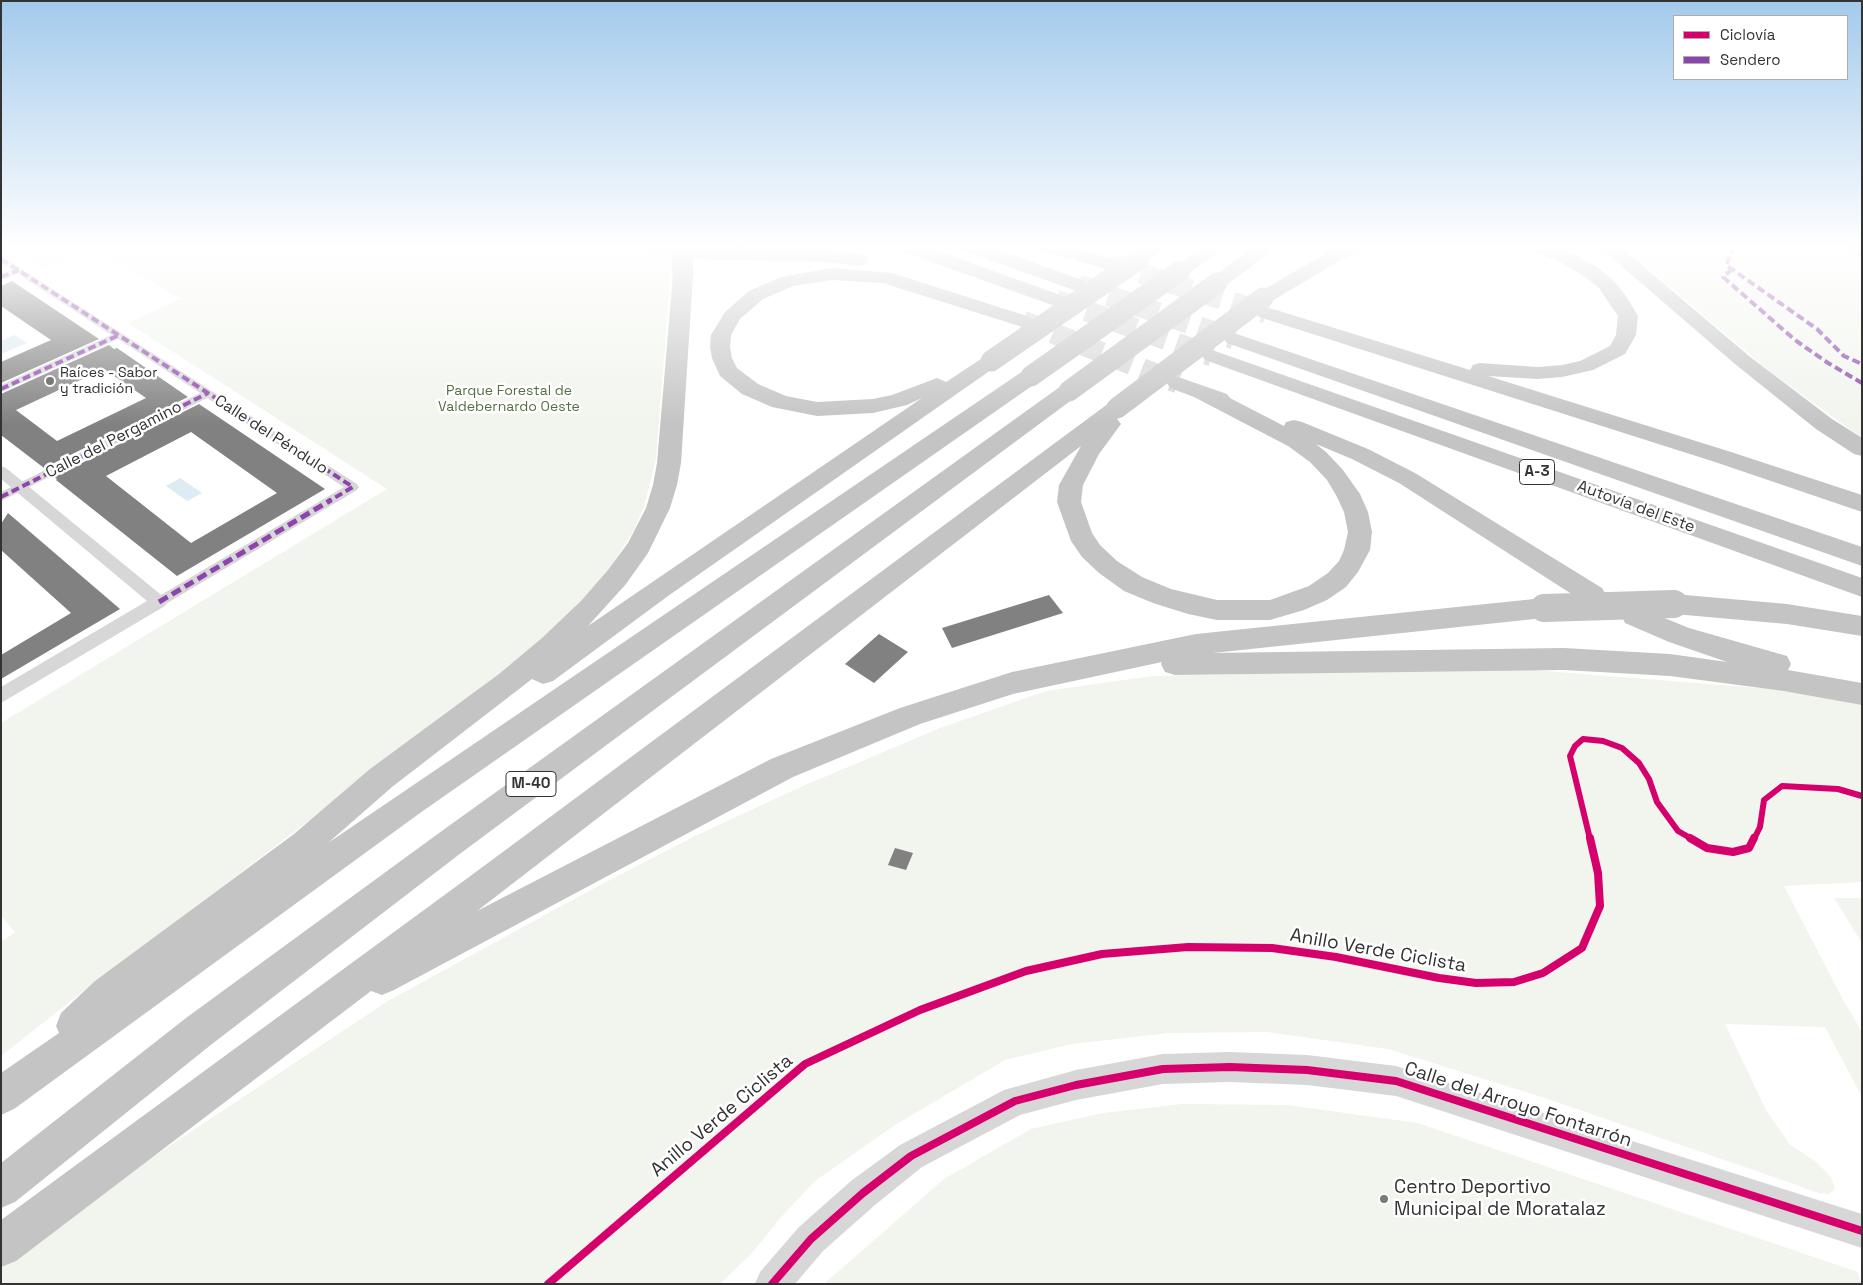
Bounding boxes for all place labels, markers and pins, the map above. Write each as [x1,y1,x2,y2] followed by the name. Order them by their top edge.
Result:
[60,365,157,398] place label: Raíces - Sabor y tradición
[44,375,56,387] marker: Raíces - Sabor y tradición
[1394,1177,1606,1221] place label: Centro Deportivo Municipal de Moratalaz
[1378,1193,1390,1205] marker: Centro Deportivo Municipal de Moratalaz

